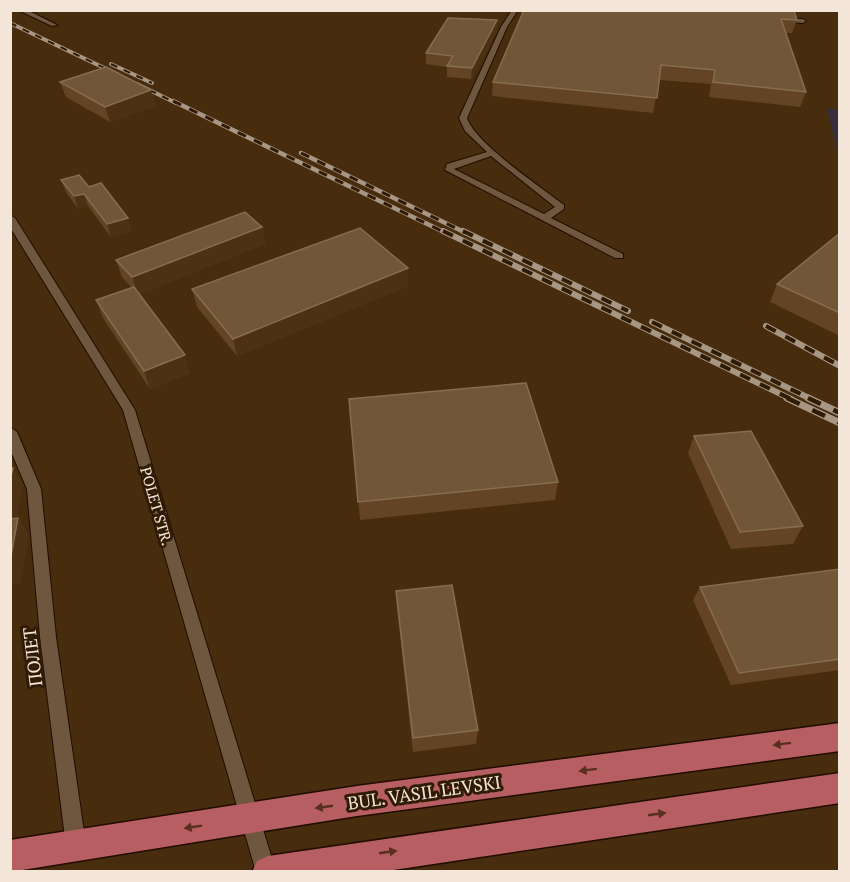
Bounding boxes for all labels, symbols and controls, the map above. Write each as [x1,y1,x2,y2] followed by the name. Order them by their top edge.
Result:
[136,464,178,548] street label: POLET STR.
[16,626,48,688] street label: ПОЛЕТ
[772,740,791,749] one-way arrow
[579,765,598,774] one-way arrow
[346,769,502,815] street label: BUL. VASIL LEVSKI
[314,802,333,811] one-way arrow
[647,809,666,818] one-way arrow
[183,823,202,832] one-way arrow
[379,848,398,857] one-way arrow

